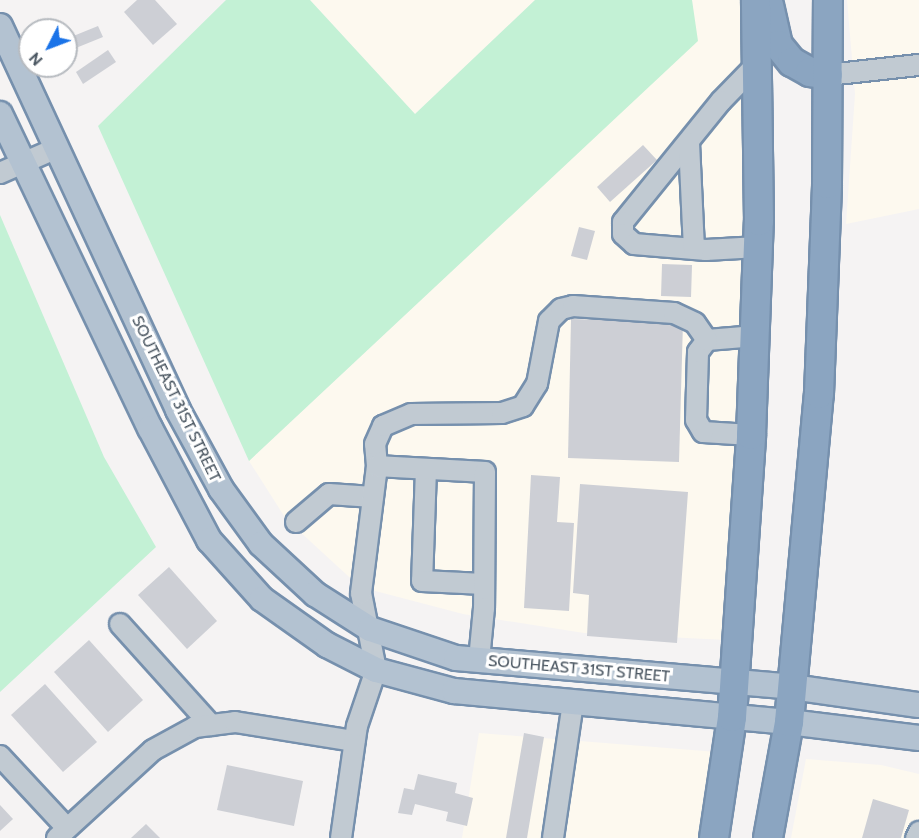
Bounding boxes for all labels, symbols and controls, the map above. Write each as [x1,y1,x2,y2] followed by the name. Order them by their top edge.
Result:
[18,18,78,78] north arrow
[25,48,47,70] text: N
[127,313,225,485] street label: SOUTHEAST 31ST STREET
[487,651,671,687] street label: SOUTHEAST 31ST STREET

